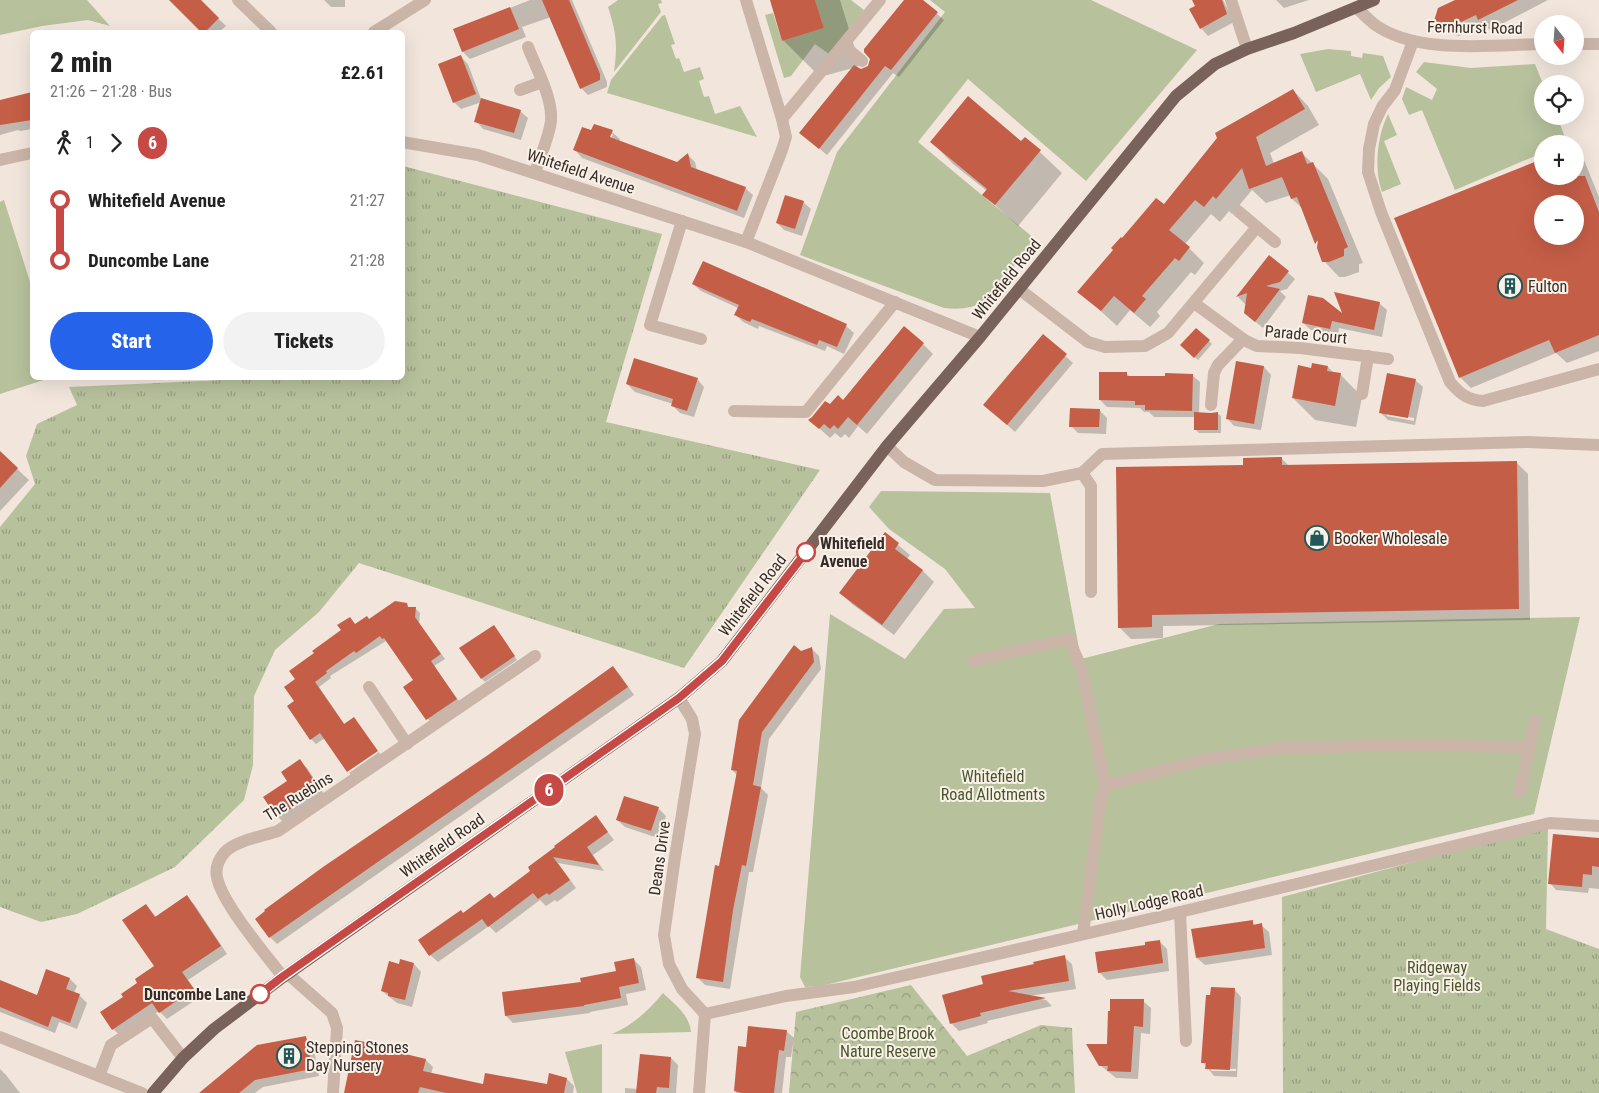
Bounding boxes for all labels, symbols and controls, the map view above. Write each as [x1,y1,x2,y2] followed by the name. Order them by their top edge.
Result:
[1534,15,1584,65] north arrow
[1534,15,1584,245] map controls
[1427,17,1523,38] street label: Fernhurst Road
[50,46,112,79] text: 2 min
[341,61,385,84] text: £2.61
[1534,75,1584,125] button: locate
[50,82,172,101] text: 21:26 – 21:28 · Bus
[50,129,78,157] icon: walk
[102,129,130,157] icon: forward
[148,132,157,153] text: 6
[86,133,94,152] text: 1
[1534,135,1584,185] button: +
[524,145,637,198] street label: Whitefield Avenue
[88,189,226,212] text: Whitefield Avenue
[350,191,385,210] text: 21:27
[1534,195,1584,245] button: −
[968,235,1045,324] street label: Whitefield Road
[88,249,209,272] text: Duncombe Lane
[350,251,385,270] text: 21:28
[1497,273,1523,299] building icon: Fulton
[1528,277,1567,296] place label: Fulton
[50,312,213,370] button: Start
[223,312,385,370] button: Tickets
[1264,321,1348,348] street label: Parade Court
[1304,525,1330,551] shop icon: Booker Wholesale
[1334,529,1447,548] place label: Booker Wholesale
[820,534,885,571] place label: Whitefield Avenue
[796,542,816,562] marker: Whitefield Avenue
[715,551,790,640] street label: Whitefield Road
[941,767,1045,804] park label: Whitefield Road Allotments
[260,768,336,825] street label: The Ruebins
[533,774,565,806] line badge: 6
[544,779,554,800] text: 6
[396,809,488,881] street label: Whitefield Road
[645,820,674,896] street label: Deans Drive
[1093,881,1205,924] street label: Holly Lodge Road
[1393,958,1481,995] park label: Ridgeway Playing Fields
[250,984,270,1004] marker: Duncombe Lane
[144,985,246,1004] place label: Duncombe Lane
[840,1024,936,1061] park label: Coombe Brook Nature Reserve
[306,1038,409,1075] place label: Stepping Stones Day Nursery
[276,1043,302,1069] building icon: Stepping Stones Day Nursery

